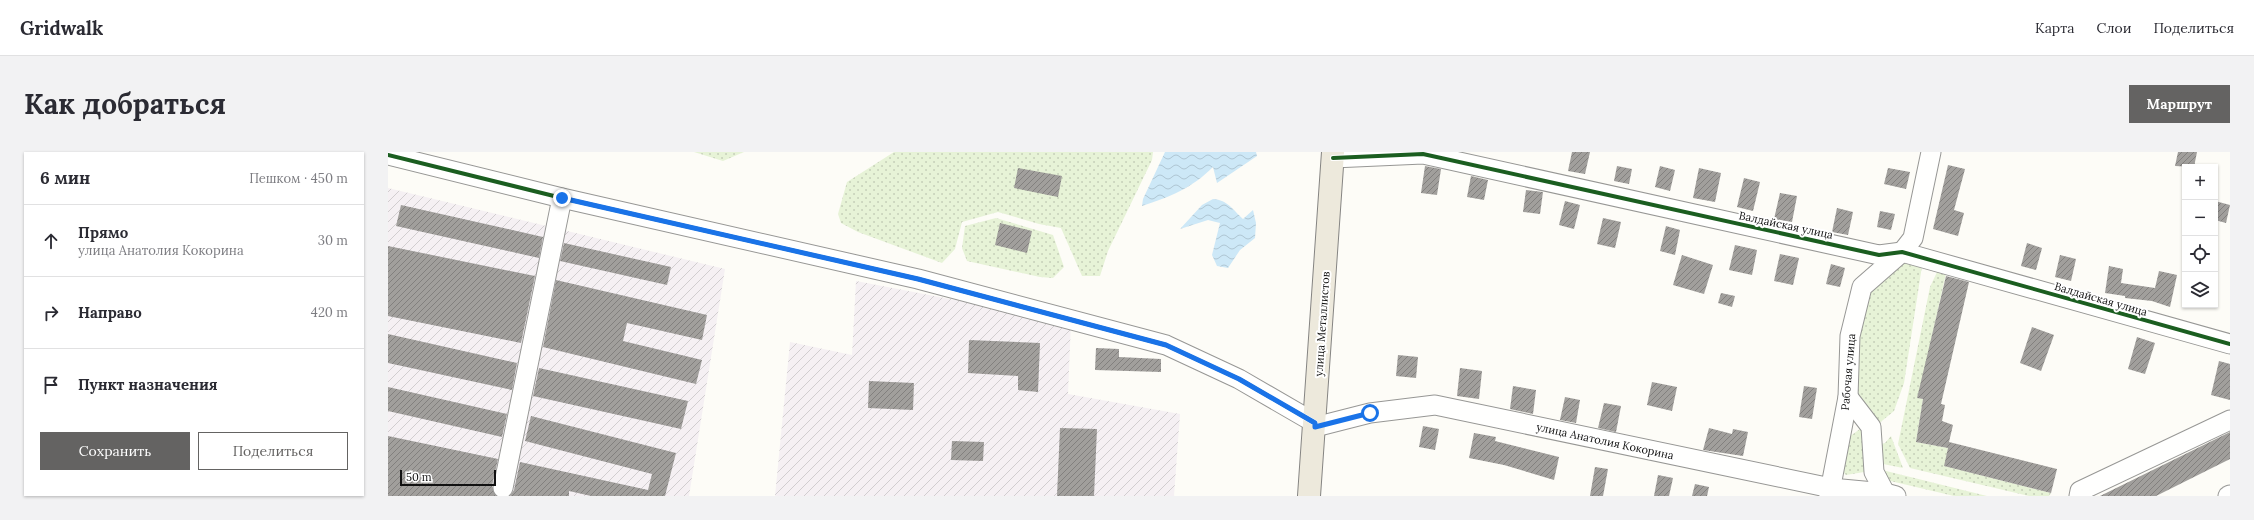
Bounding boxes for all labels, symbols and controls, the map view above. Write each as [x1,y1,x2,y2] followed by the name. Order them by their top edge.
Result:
[20,16,103,40] text: Gridwalk
[2035,19,2074,37] text: Карта
[2096,19,2131,37] text: Слои
[2153,19,2234,37] text: Поделиться
[2129,85,2230,123] button: Маршрут
[24,86,226,122] text: Как добраться
[2182,164,2218,308] map controls
[2182,164,2218,200] button: +
[40,167,90,189] text: 6 мин
[249,170,348,187] text: Пешком · 450 m
[553,189,571,207] route end
[2182,200,2218,236] button: −
[1738,208,1835,242] street label: Валдайская улица
[78,223,128,242] text: Прямо
[40,230,62,252] icon: ahead
[318,232,348,249] text: 30 m
[2182,236,2218,272] button: locate
[78,242,244,259] text: улица Анатолия Кокорина
[1311,271,1333,377] street label: улица Металлистов
[2182,272,2218,308] button: layers
[2053,279,2149,319] street label: Валдайская улица
[40,302,62,324] icon: right
[78,303,142,322] text: Направо
[311,304,348,321] text: 420 m
[1838,333,1858,411] street label: Рабочая улица
[40,374,62,396] icon: arrive
[78,375,218,394] text: Пункт назначения
[1361,404,1379,422] route start
[1535,420,1675,462] street label: улица Анатолия Кокорина
[40,432,190,470] button: Сохранить
[198,432,348,470] button: Поделиться
[400,468,496,487] scale bar
[406,470,432,484] text: 50 m

